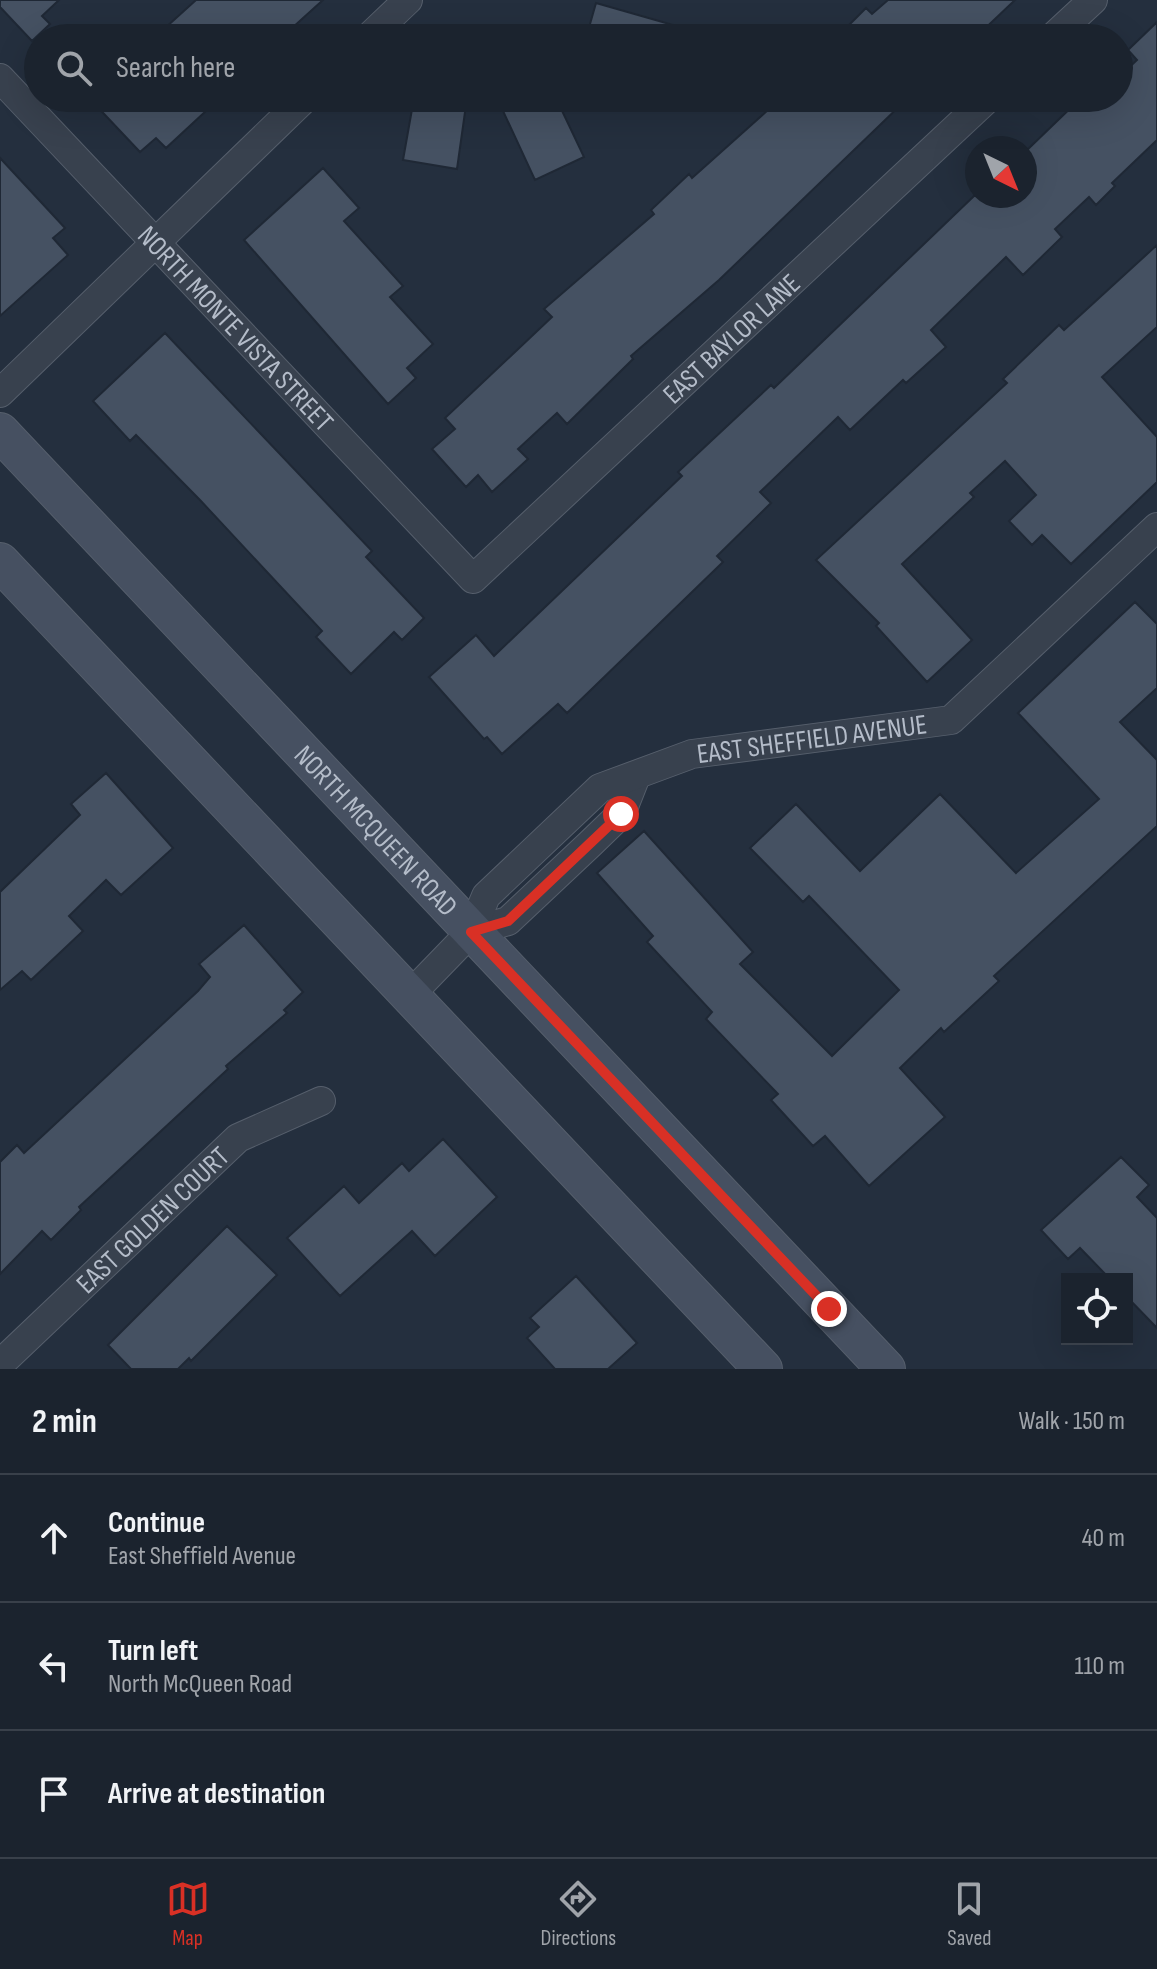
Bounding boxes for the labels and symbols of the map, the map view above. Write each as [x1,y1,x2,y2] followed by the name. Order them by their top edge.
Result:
[965,136,1037,208] north arrow
[130,220,340,439] street label: NORTH MONTE VISTA STREET
[657,267,807,411] street label: EAST BAYLOR LANE
[695,708,929,771] street label: EAST SHEFFIELD AVENUE
[287,739,464,923] street label: NORTH MCQUEEN ROAD
[603,796,639,832] route start
[70,1140,237,1301] street label: EAST GOLDEN COURT
[811,1291,847,1327] route end

